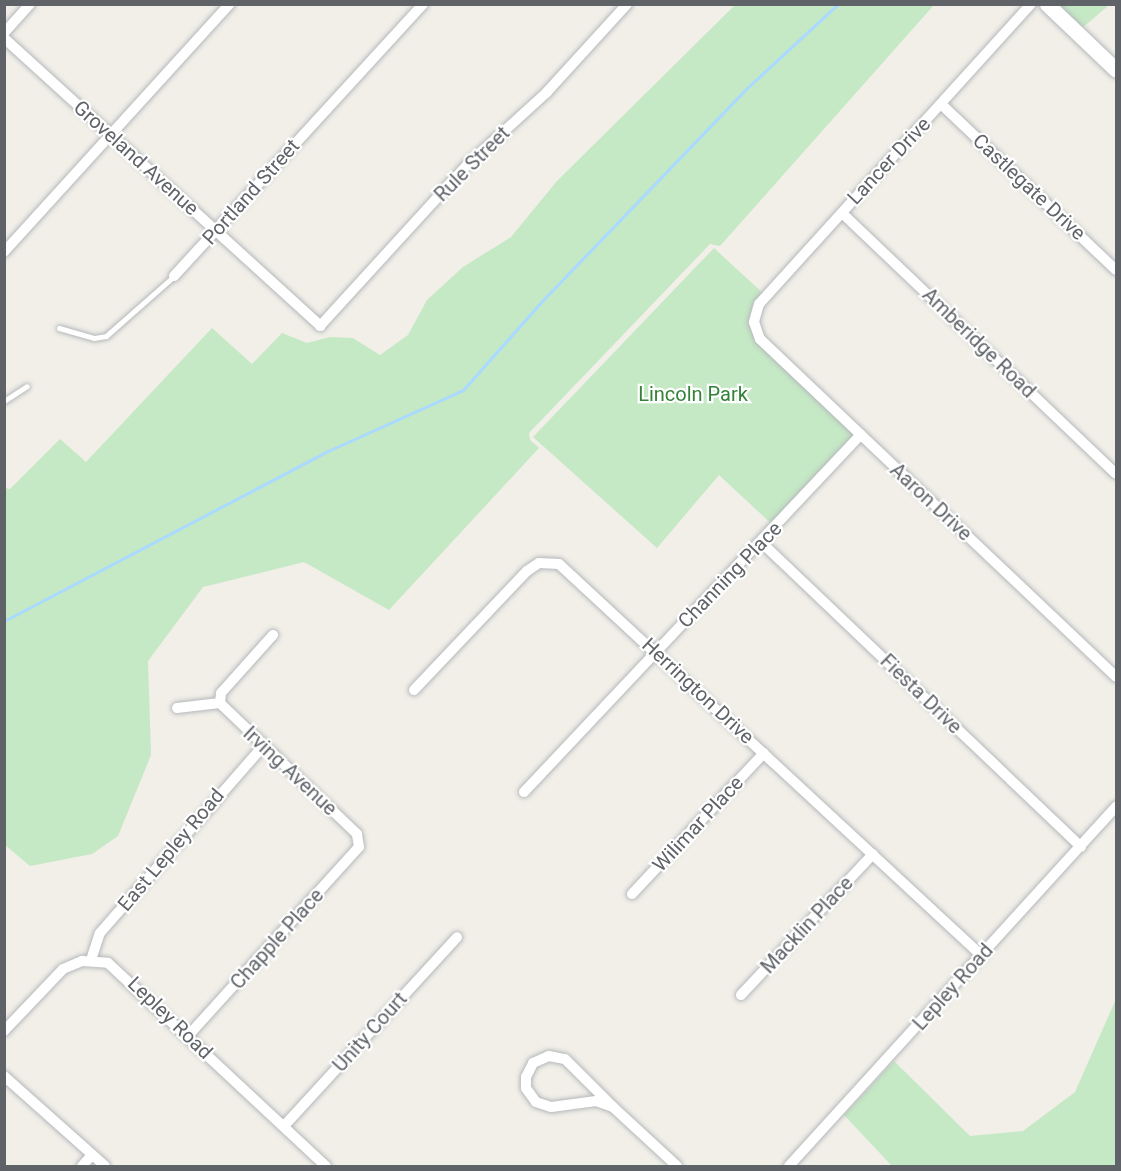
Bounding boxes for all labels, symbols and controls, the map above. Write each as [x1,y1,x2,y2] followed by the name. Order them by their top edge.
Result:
[68,96,204,220] street label: Groveland Avenue
[843,112,935,210] street label: Lancer Drive
[429,121,515,207] street label: Rule Street
[968,129,1090,245] street label: Castlegate Drive
[197,134,305,250] street label: Portland Street
[917,283,1041,403] street label: Amberidge Road
[638,382,748,406] park label: Lincoln Park
[885,458,977,546] street label: Aaron Drive
[673,517,787,633] street label: Channing Place
[637,633,759,749] street label: Herrington Drive
[875,649,967,739] street label: Fiesta Drive
[238,721,342,821] street label: Irving Avenue
[648,771,748,877] street label: Wilimar Place
[113,784,229,916] street label: East Lepley Road
[756,871,858,979] street label: Macklin Place
[226,884,328,994] street label: Chapple Place
[908,939,998,1035] street label: Lepley Road
[123,972,217,1064] street label: Lepley Road
[328,987,412,1077] street label: Unity Court

